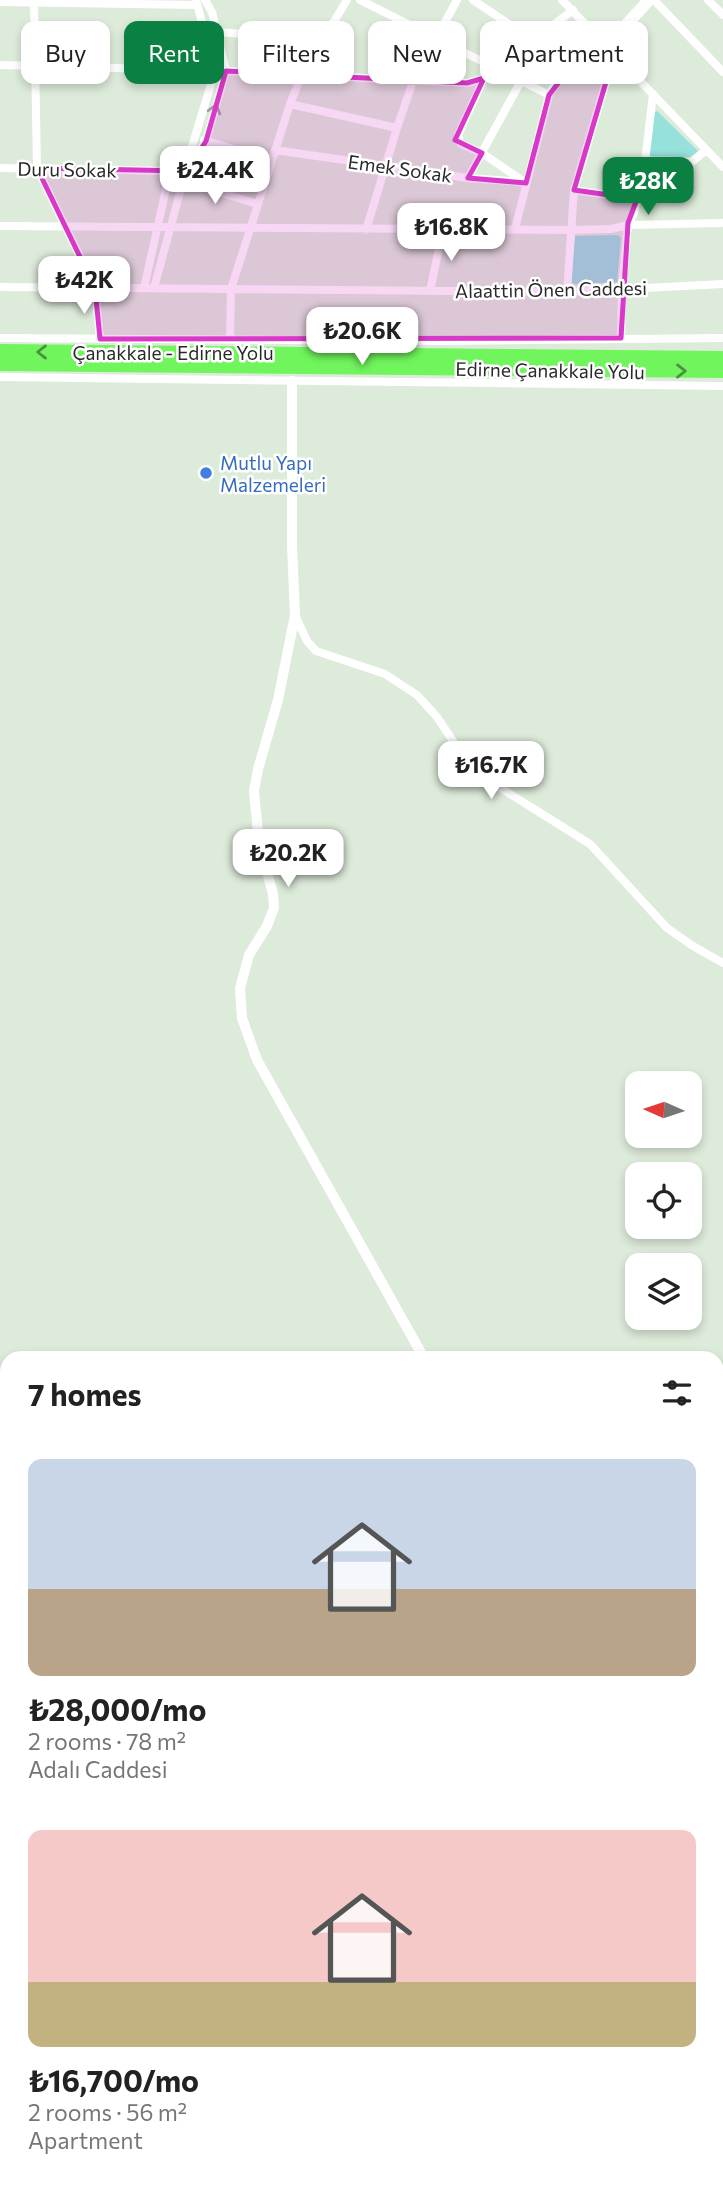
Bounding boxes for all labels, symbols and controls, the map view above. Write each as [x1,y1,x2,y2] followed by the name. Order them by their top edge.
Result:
[21,21,110,84] chip: Buy
[124,21,224,84] chip: Rent
[238,21,354,84] chip: Filters
[368,21,466,84] chip: New
[480,21,648,84] chip: Apartment
[207,103,222,115] one-way arrow
[158,146,272,206] pin: ₺24.4K
[346,149,454,187] street label: Emek Sokak
[176,155,254,183] text: ₺24.4K
[17,157,117,181] street label: Duru Sokak
[607,158,689,217] pin: ₺28K
[619,166,677,194] text: ₺28K
[394,204,508,263] pin: ₺16.8K
[413,212,489,240] text: ₺16.8K
[43,256,125,316] pin: ₺42K
[54,265,114,293] text: ₺42K
[455,276,647,302] street label: Alaattin Önen Caddesi
[305,308,419,367] pin: ₺20.6K
[322,316,402,344] text: ₺20.6K
[72,341,274,364] street label: Çanakkale - Edirne Yolu
[37,344,48,359] one-way arrow
[455,357,645,383] street label: Edirne Çanakkale Yolu
[676,363,686,379] one-way arrow
[220,451,326,496] place label: Mutlu Yapı Malzemeleri
[198,465,214,481] marker: Mutlu Yapı Malzemeleri
[434,742,548,801] pin: ₺16.7K
[454,750,528,778] text: ₺16.7K
[231,830,345,889] pin: ₺20.2K
[249,838,327,866] text: ₺20.2K
[625,1071,702,1148] north arrow
[625,1071,702,1330] map controls
[625,1162,702,1239] button: locate
[625,1253,702,1330] button: layers
[658,1374,696,1412] icon: filters
[28,1375,141,1412] text: 7 homes
[299,1504,425,1630] icon: home
[28,1690,206,1727] text: ₺28,000/mo
[28,1727,186,1755] text: 2 rooms · 78 m²
[28,1755,168,1783] text: Adalı Caddesi
[299,1875,425,2001] icon: home
[28,2061,199,2098] text: ₺16,700/mo
[28,2098,187,2126] text: 2 rooms · 56 m²
[28,2126,143,2154] text: Apartment

